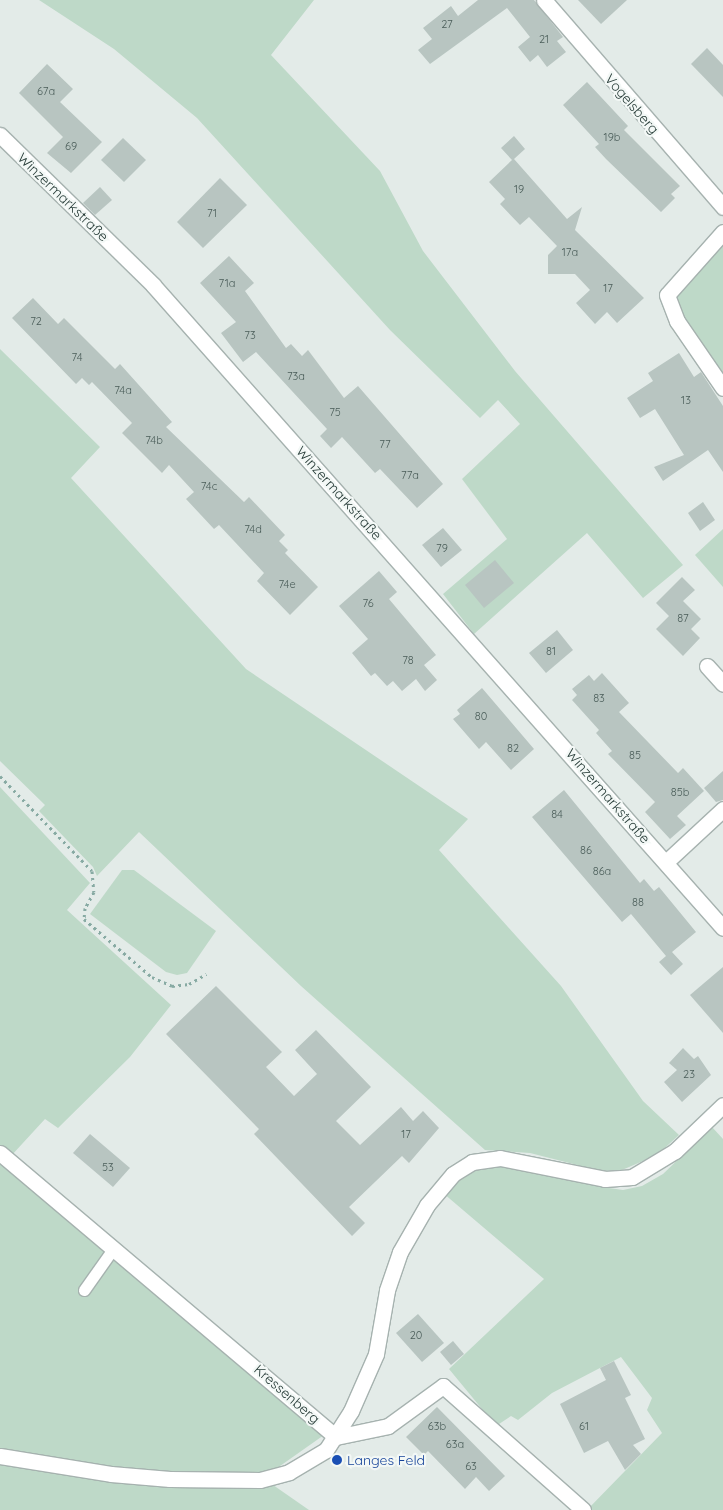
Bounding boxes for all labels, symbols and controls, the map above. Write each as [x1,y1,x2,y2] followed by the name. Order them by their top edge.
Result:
[441,17,453,31] house number: 27
[539,32,549,46] house number: 21
[601,71,663,137] street label: Vogelsberg
[37,84,55,98] house number: 67a
[604,130,620,144] house number: 19b
[65,139,77,153] house number: 69
[14,149,112,245] street label: Winzermarkstraße
[514,182,524,196] house number: 19
[207,206,217,220] house number: 71
[562,245,578,259] house number: 17a
[219,276,235,290] house number: 71a
[603,281,613,295] house number: 17
[30,314,42,328] house number: 72
[244,328,256,342] house number: 73
[72,350,82,364] house number: 74
[287,369,305,383] house number: 73a
[114,383,132,397] house number: 74a
[681,393,691,407] house number: 13
[329,405,341,419] house number: 75
[145,433,163,447] house number: 74b
[379,437,391,451] house number: 77
[293,443,385,543] street label: Winzermarkstraße
[401,468,419,482] house number: 77a
[201,479,217,493] house number: 74c
[244,522,262,536] house number: 74d
[436,541,448,555] house number: 79
[278,577,296,591] house number: 74e
[362,596,374,610] house number: 76
[677,611,689,625] house number: 87
[546,644,556,658] house number: 81
[402,653,414,667] house number: 78
[593,691,605,705] house number: 83
[475,709,487,723] house number: 80
[507,741,519,755] house number: 82
[562,745,654,847] street label: Winzermarkstraße
[629,748,641,762] house number: 85
[671,785,689,799] house number: 85b
[551,807,563,821] house number: 84
[580,843,592,857] house number: 86
[593,864,611,878] house number: 86a
[632,895,644,909] house number: 88
[683,1067,695,1081] house number: 23
[401,1127,411,1141] house number: 17
[102,1160,114,1174] house number: 53
[410,1328,422,1342] house number: 20
[251,1361,323,1427] street label: Kressenberg
[428,1419,446,1433] house number: 63b
[579,1419,589,1433] house number: 61
[446,1437,464,1451] house number: 63a
[347,1452,425,1468] place label: Langes Feld
[331,1454,343,1466] marker: Langes Feld
[465,1459,477,1473] house number: 63

